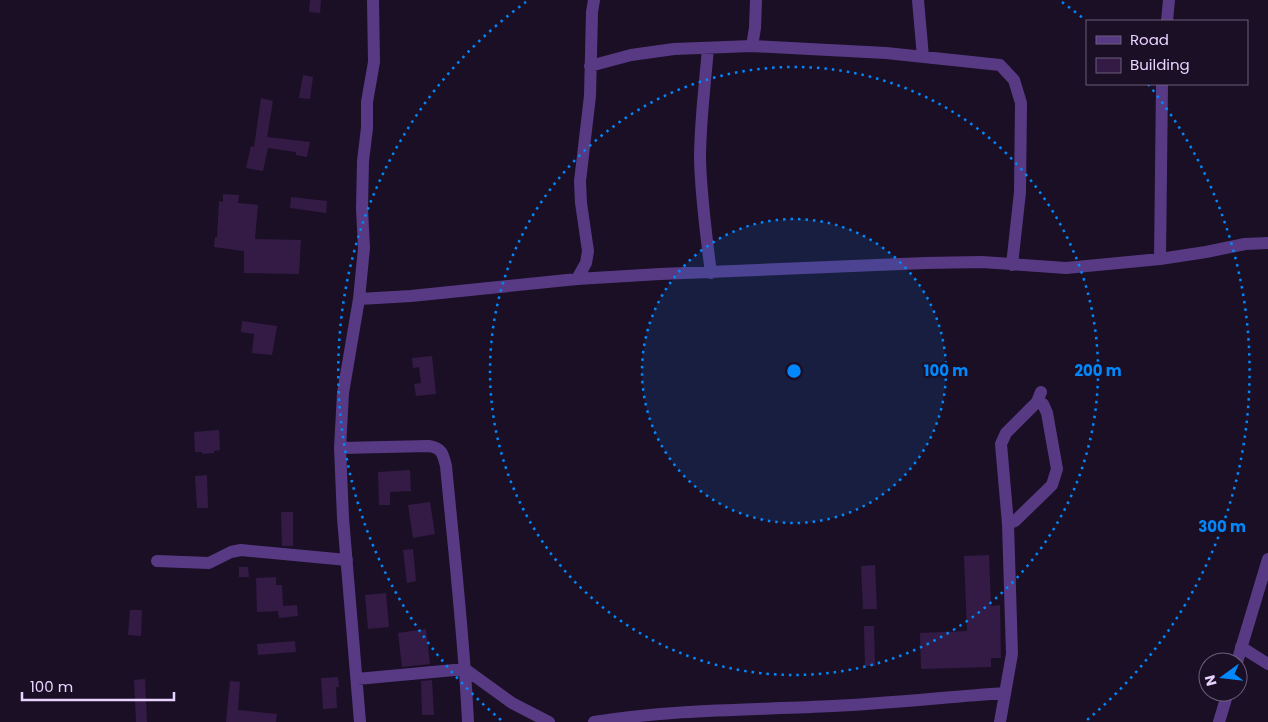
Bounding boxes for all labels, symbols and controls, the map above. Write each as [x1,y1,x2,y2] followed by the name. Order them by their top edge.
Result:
[1086,20,1248,85] legend
[1130,29,1169,50] text: Road
[1130,54,1190,75] text: Building
[924,360,968,381] text: 100 m
[1074,360,1122,381] text: 200 m
[785,362,803,380] centre of rings
[1198,516,1246,537] text: 300 m
[1198,652,1248,702] north arrow
[22,670,175,702] scale bar
[1199,673,1221,688] text: N
[30,676,73,697] text: 100 m

